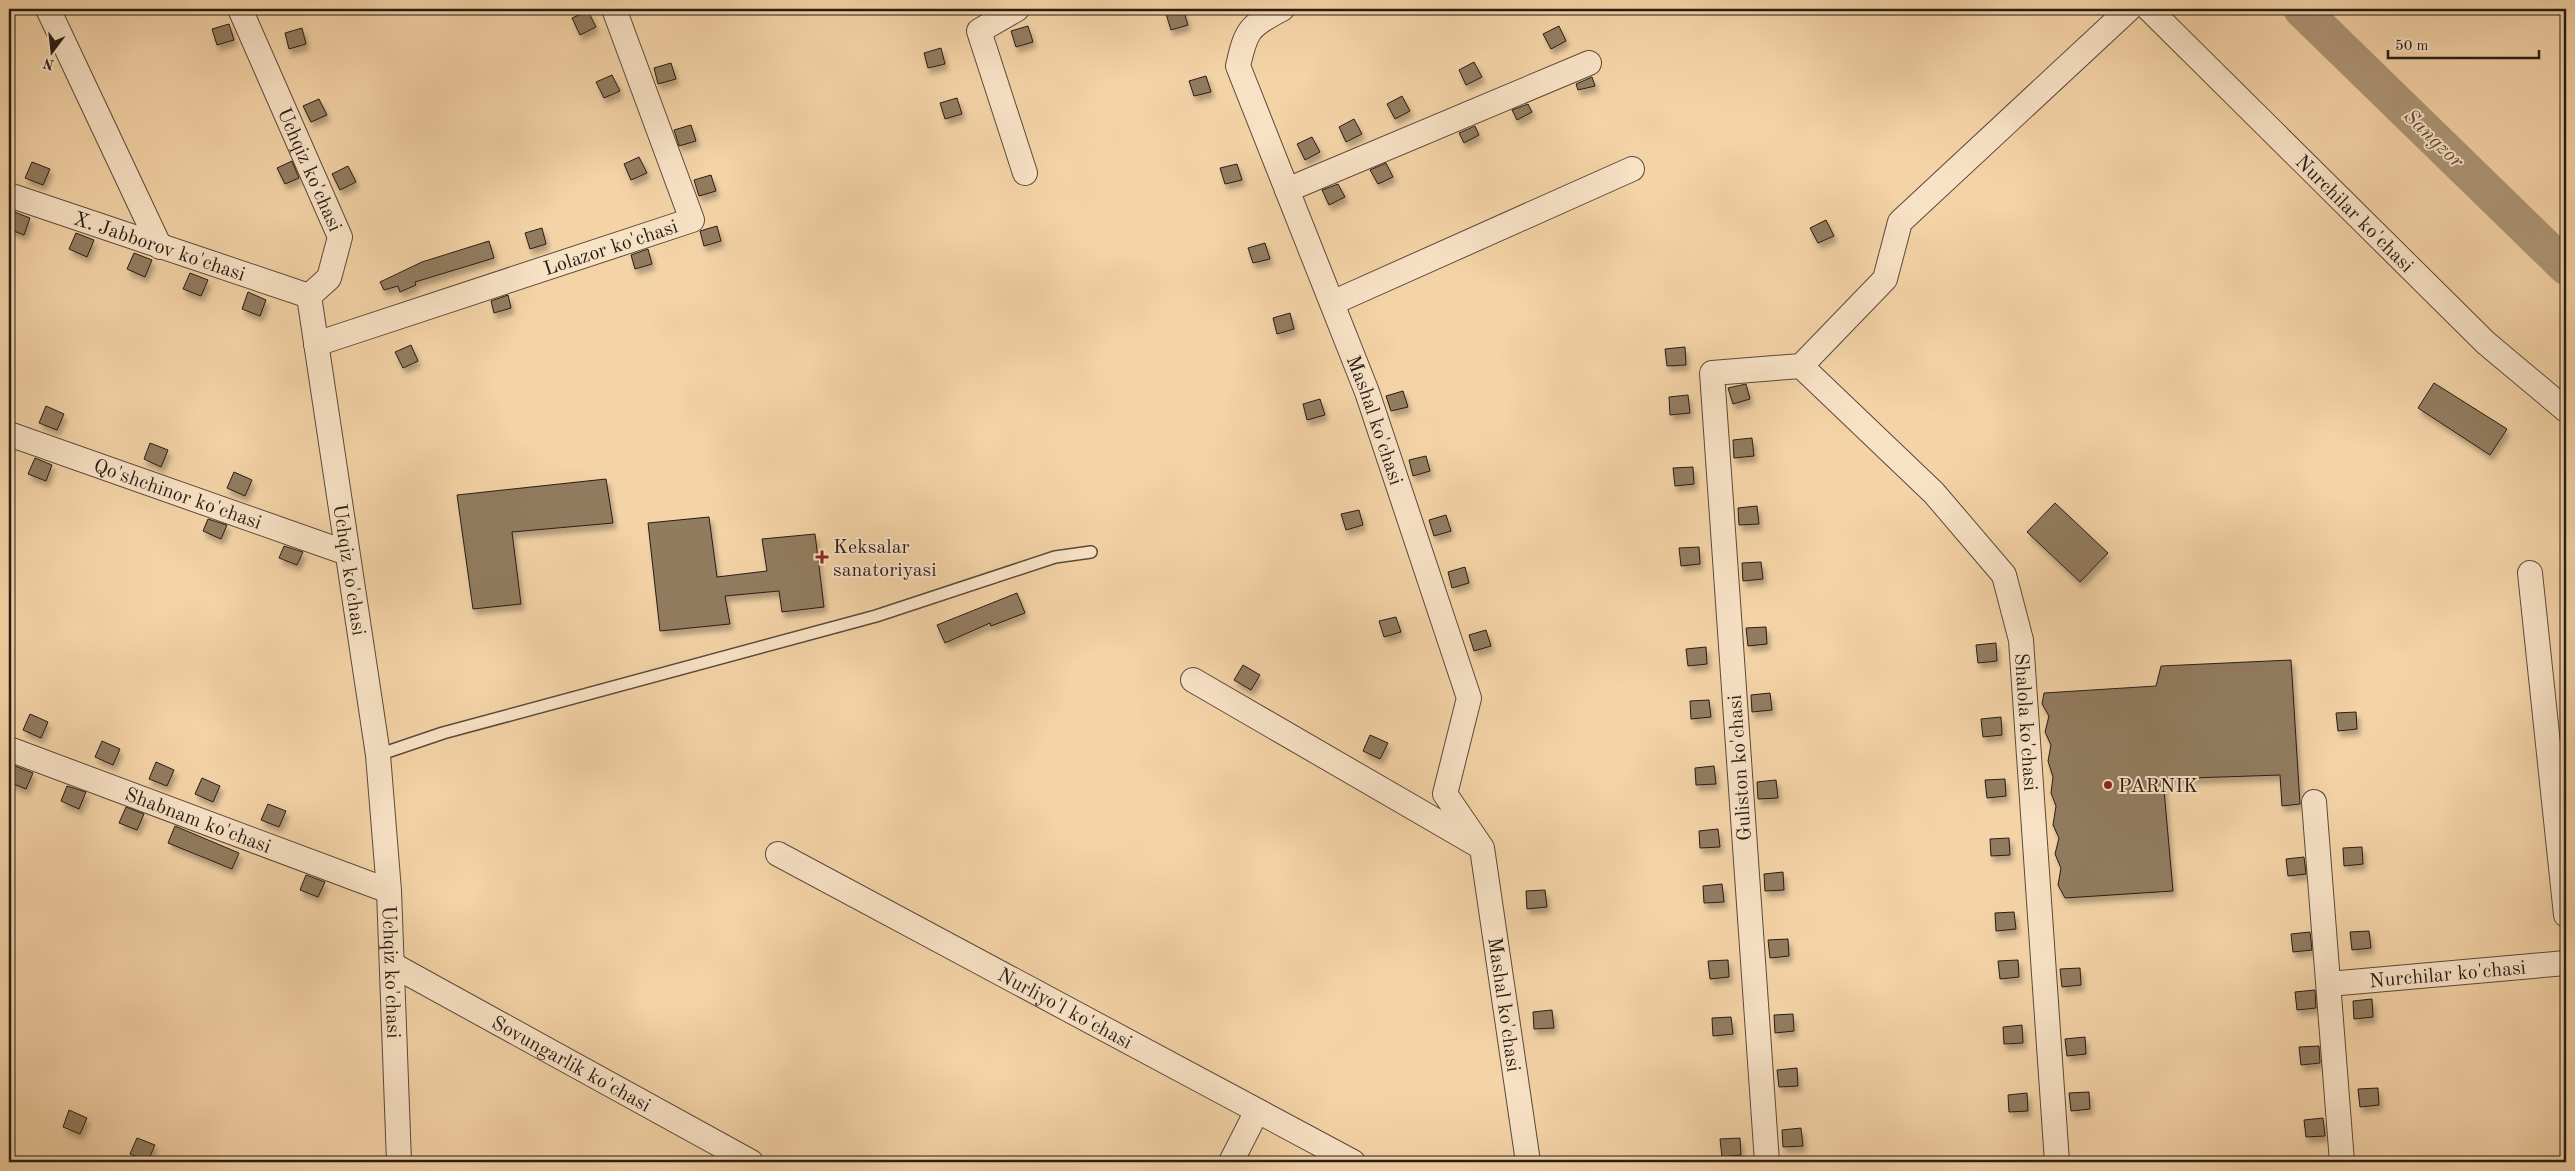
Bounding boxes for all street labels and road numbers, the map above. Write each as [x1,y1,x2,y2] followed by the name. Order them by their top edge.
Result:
[273,105,344,235] street label: Uchqiz ko'chasi
[2291,152,2416,277] street label: Nurchilar ko'chasi
[71,209,247,286] street label: X. Jabborov ko'chasi
[541,217,681,280] street label: Lolazor ko'chasi
[1342,353,1405,488] street label: Mashal ko'chasi
[91,457,264,534] street label: Qo'shchinor ko'chasi
[328,503,368,637] street label: Uchqiz ko'chasi
[2010,652,2039,792] street label: Shalola ko'chasi
[1726,694,1756,842] street label: Guliston ko'chasi
[122,785,273,858] street label: Shabnam ko'chasi
[378,905,402,1039] street label: Uchqiz ko'chasi
[1483,936,1523,1073] street label: Mashal ko'chasi
[2369,959,2527,992] street label: Nurchilar ko'chasi
[994,966,1135,1054] street label: Nurliyo'l ko'chasi
[488,1013,654,1117] street label: Sovungarlik ko'chasi

